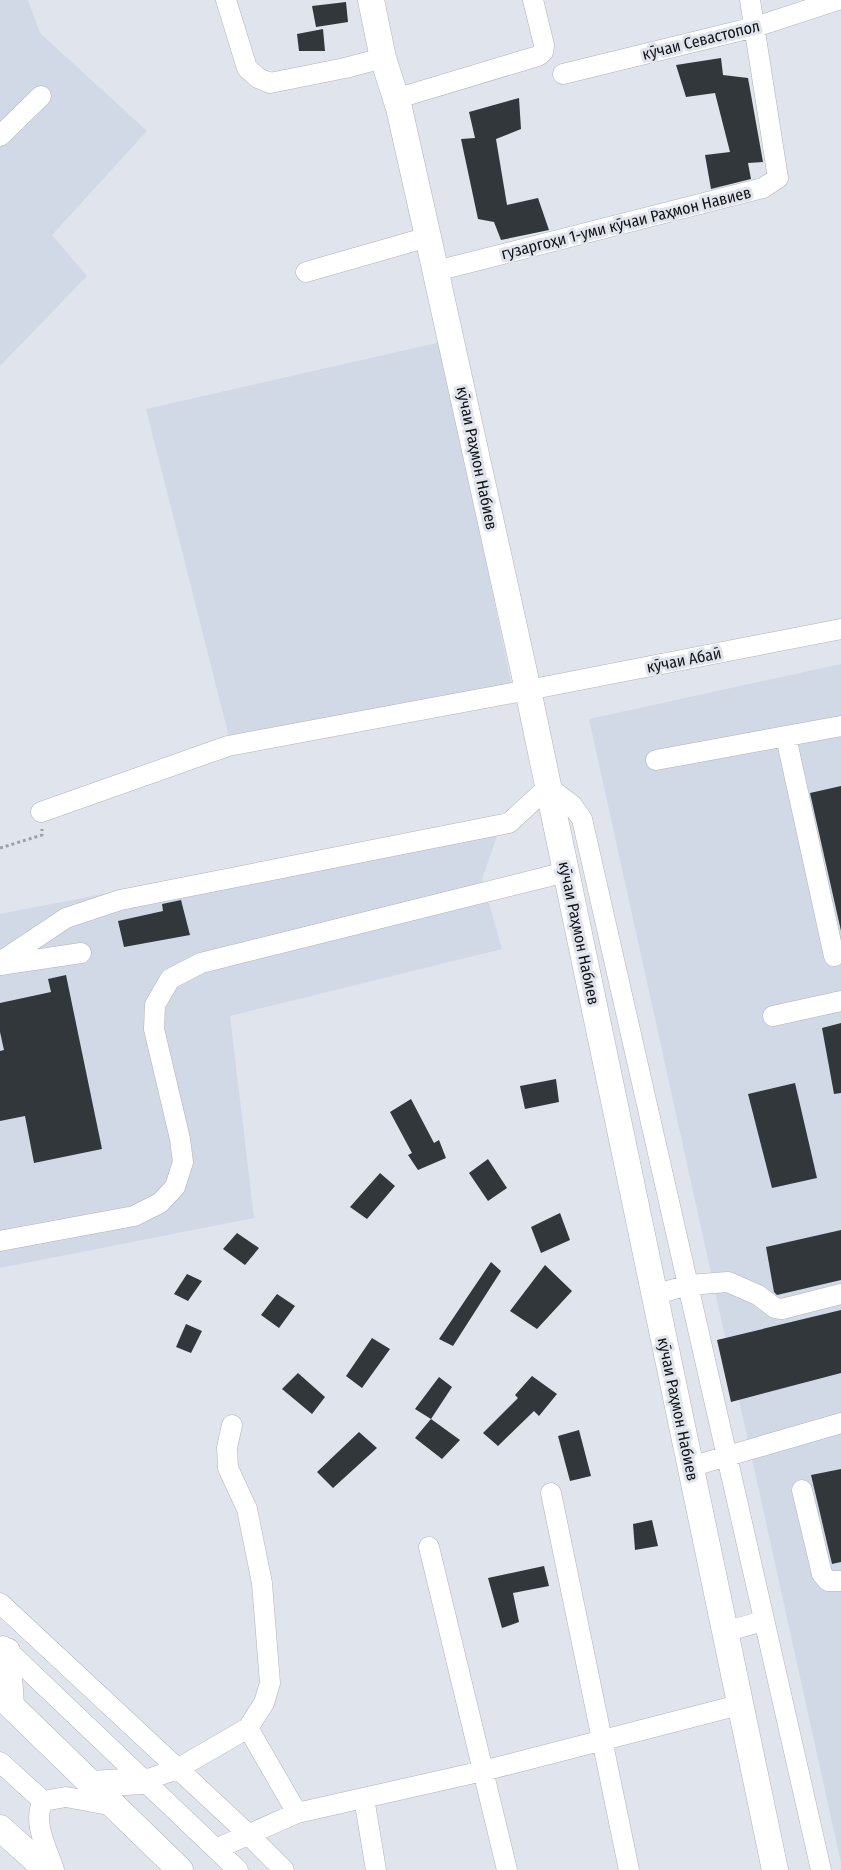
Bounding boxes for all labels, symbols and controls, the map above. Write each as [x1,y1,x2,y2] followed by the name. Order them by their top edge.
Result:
[640,16,762,64] street label: кӯчаи Севастопол
[499,183,753,263] street label: гузаргоҳи 1-уми кӯчаи Раҳмон Навиев
[453,385,501,531] street label: кӯчаи Раҳмон Набиев
[645,643,723,677] street label: кӯчаи Абаӣ
[555,860,603,1006] street label: кӯчаи Раҳмон Набиев
[654,1336,702,1482] street label: кӯчаи Раҳмон Набиев

